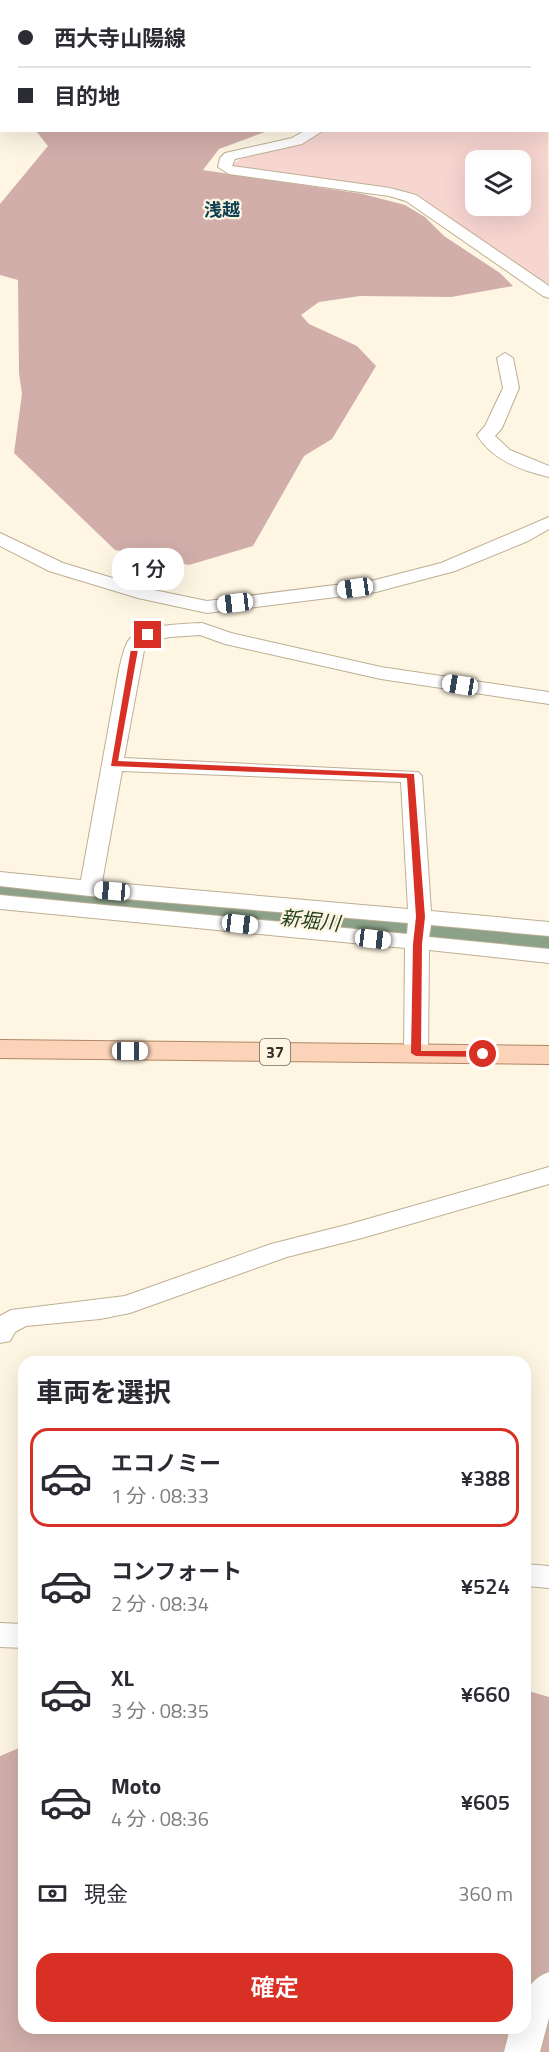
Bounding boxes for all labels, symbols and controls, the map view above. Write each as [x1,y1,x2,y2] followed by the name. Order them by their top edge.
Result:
[54,21,186,55] text: 西大寺山陽線
[54,79,120,113] text: 目的地
[465,150,531,216] map controls
[465,150,531,216] button: layers
[204,196,240,223] district label: 浅越
[112,548,184,590] callout: 1 分
[130,553,166,584] text: 1 分
[336,577,374,599] car
[216,592,254,614] car
[134,621,161,648] route end
[441,673,479,697] car
[93,880,131,902] car
[279,901,343,939] water label: 新堀川
[221,913,259,935] car
[354,928,392,950] car
[260,1039,290,1065] road number: 37
[469,1040,496,1067] route start
[112,1042,148,1060] car
[36,1371,171,1412] text: 車両を選択
[111,1446,221,1480] text: エコノミー
[39,1451,93,1505] icon: car
[461,1461,510,1495] text: ¥388
[111,1480,209,1511] text: 1 分 · 08:33
[111,1554,242,1588] text: コンフォート
[39,1559,93,1613] icon: car
[461,1569,510,1603] text: ¥524
[111,1588,209,1619] text: 2 分 · 08:34
[111,1661,134,1695] text: XL
[39,1667,93,1721] icon: car
[461,1677,510,1711] text: ¥660
[111,1695,209,1726] text: 3 分 · 08:35
[111,1769,161,1803] text: Moto
[39,1775,93,1829] icon: car
[461,1785,510,1819] text: ¥605
[111,1803,209,1834] text: 4 分 · 08:36
[36,1877,69,1910] icon: cash
[84,1877,128,1911] text: 現金
[458,1878,513,1909] text: 360 m
[36,1953,513,2022] button: 確定

